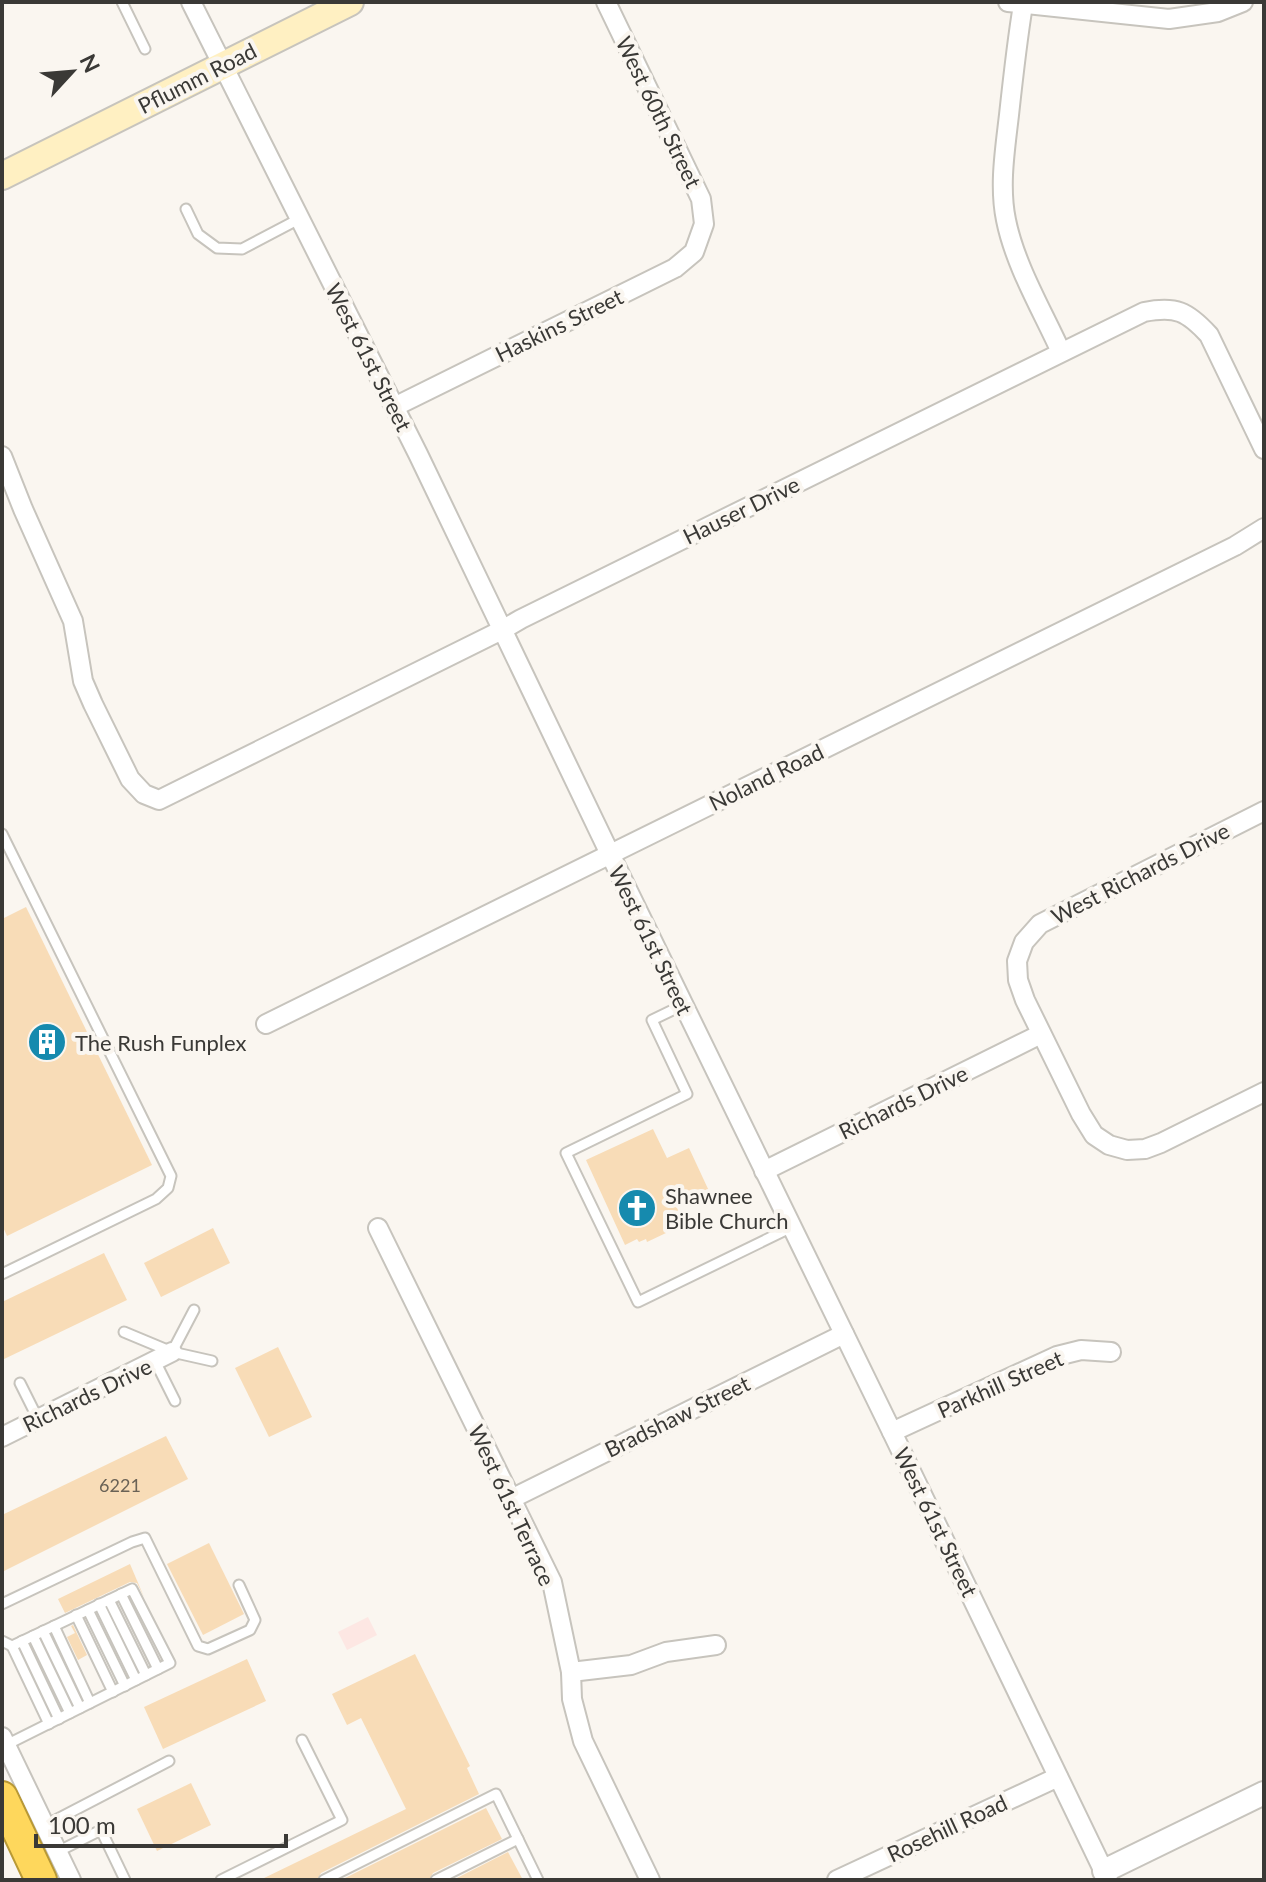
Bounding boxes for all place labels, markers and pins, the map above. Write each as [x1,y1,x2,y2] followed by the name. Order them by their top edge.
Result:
[26,1021,68,1063] building icon: The Rush Funplex
[75,1029,247,1056] place label: The Rush Funplex
[665,1182,789,1234] place label: Shawnee Bible Church
[616,1187,658,1229] church icon: Shawnee Bible Church

